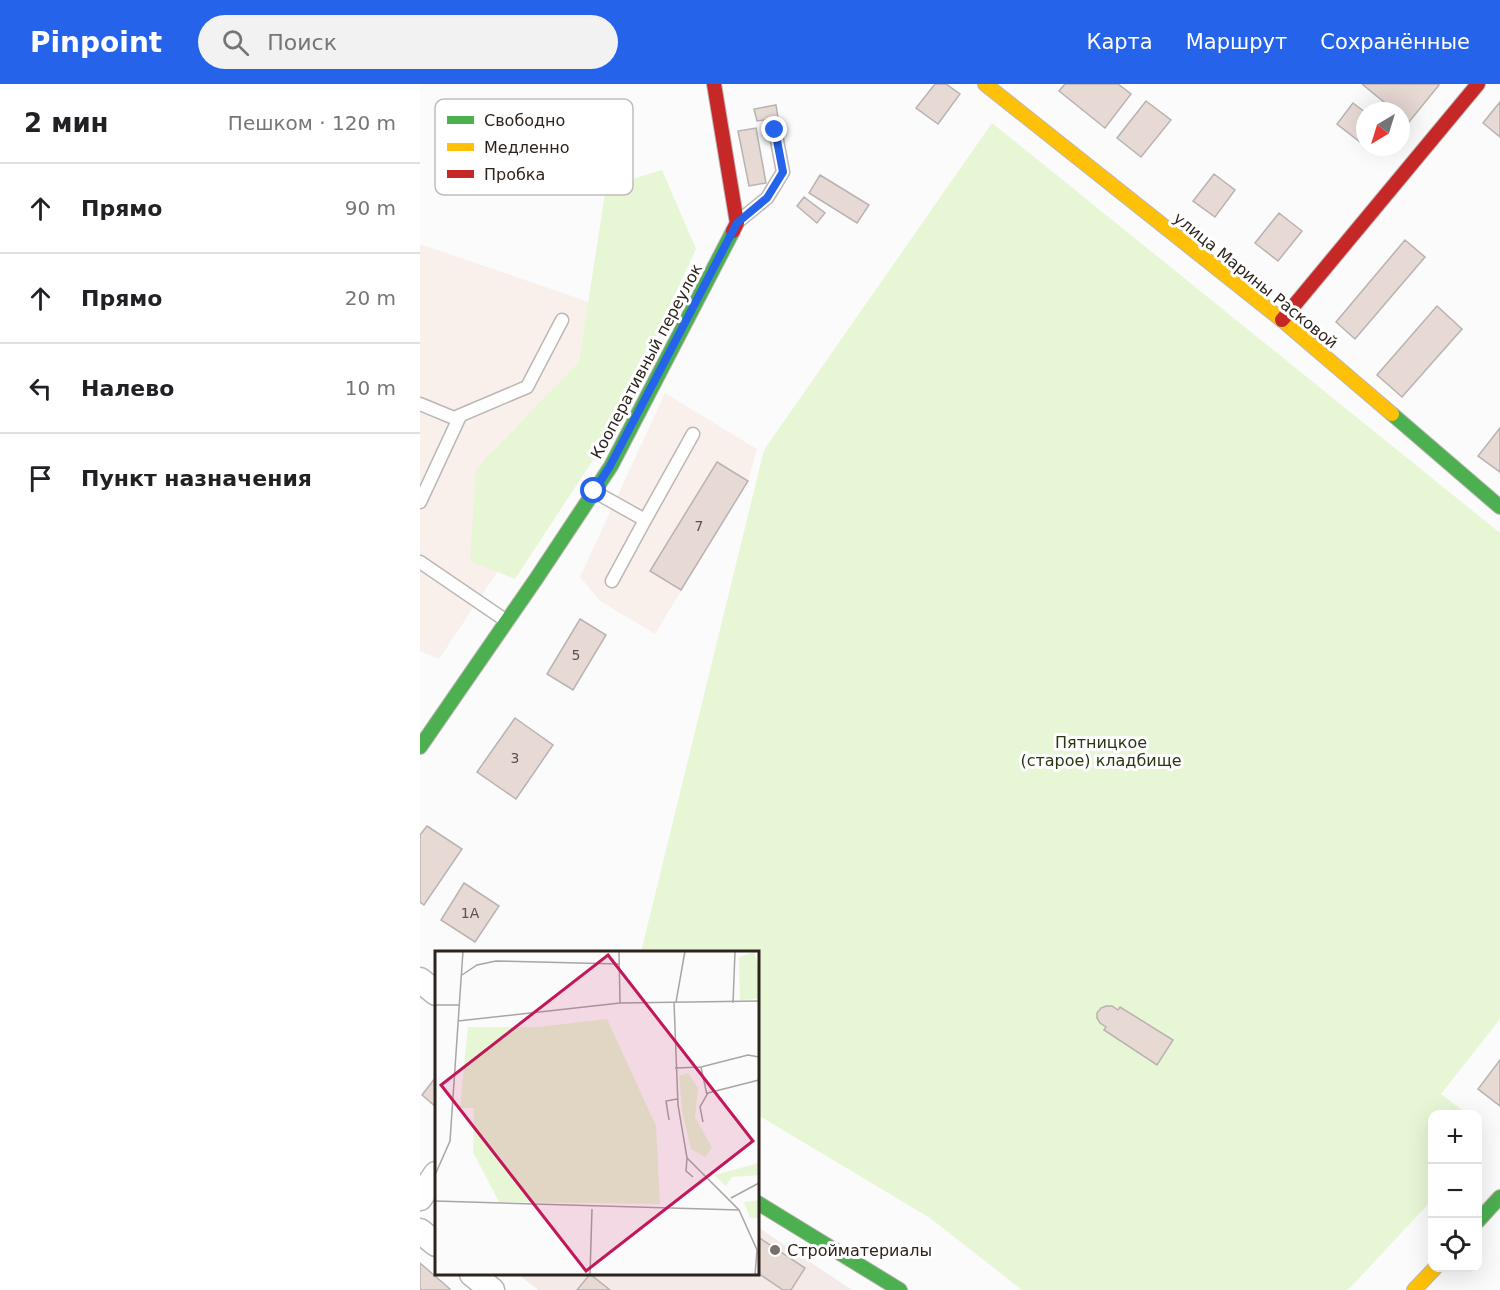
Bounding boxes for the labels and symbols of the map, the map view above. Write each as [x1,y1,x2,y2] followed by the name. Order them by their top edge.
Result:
[435,99,633,195] legend
[1356,102,1410,156] north arrow
[484,111,565,130] text: Свободно
[761,116,787,142] route end
[484,138,570,157] text: Медленно
[484,165,545,184] text: Пробка
[1170,208,1342,352] street label: улица Марины Расковой
[587,260,706,462] street label: Кооперативный переулок
[580,477,606,503] route start
[695,518,703,534] house number: 7
[572,647,580,663] house number: 5
[1020,733,1182,770] park label: Пятницкое (старое) кладбище
[511,750,519,766] house number: 3
[461,905,480,921] house number: 1А
[435,951,759,1275] inset map
[787,1241,932,1260] place label: Стройматериалы
[768,1243,782,1257] marker: Стройматериалы

